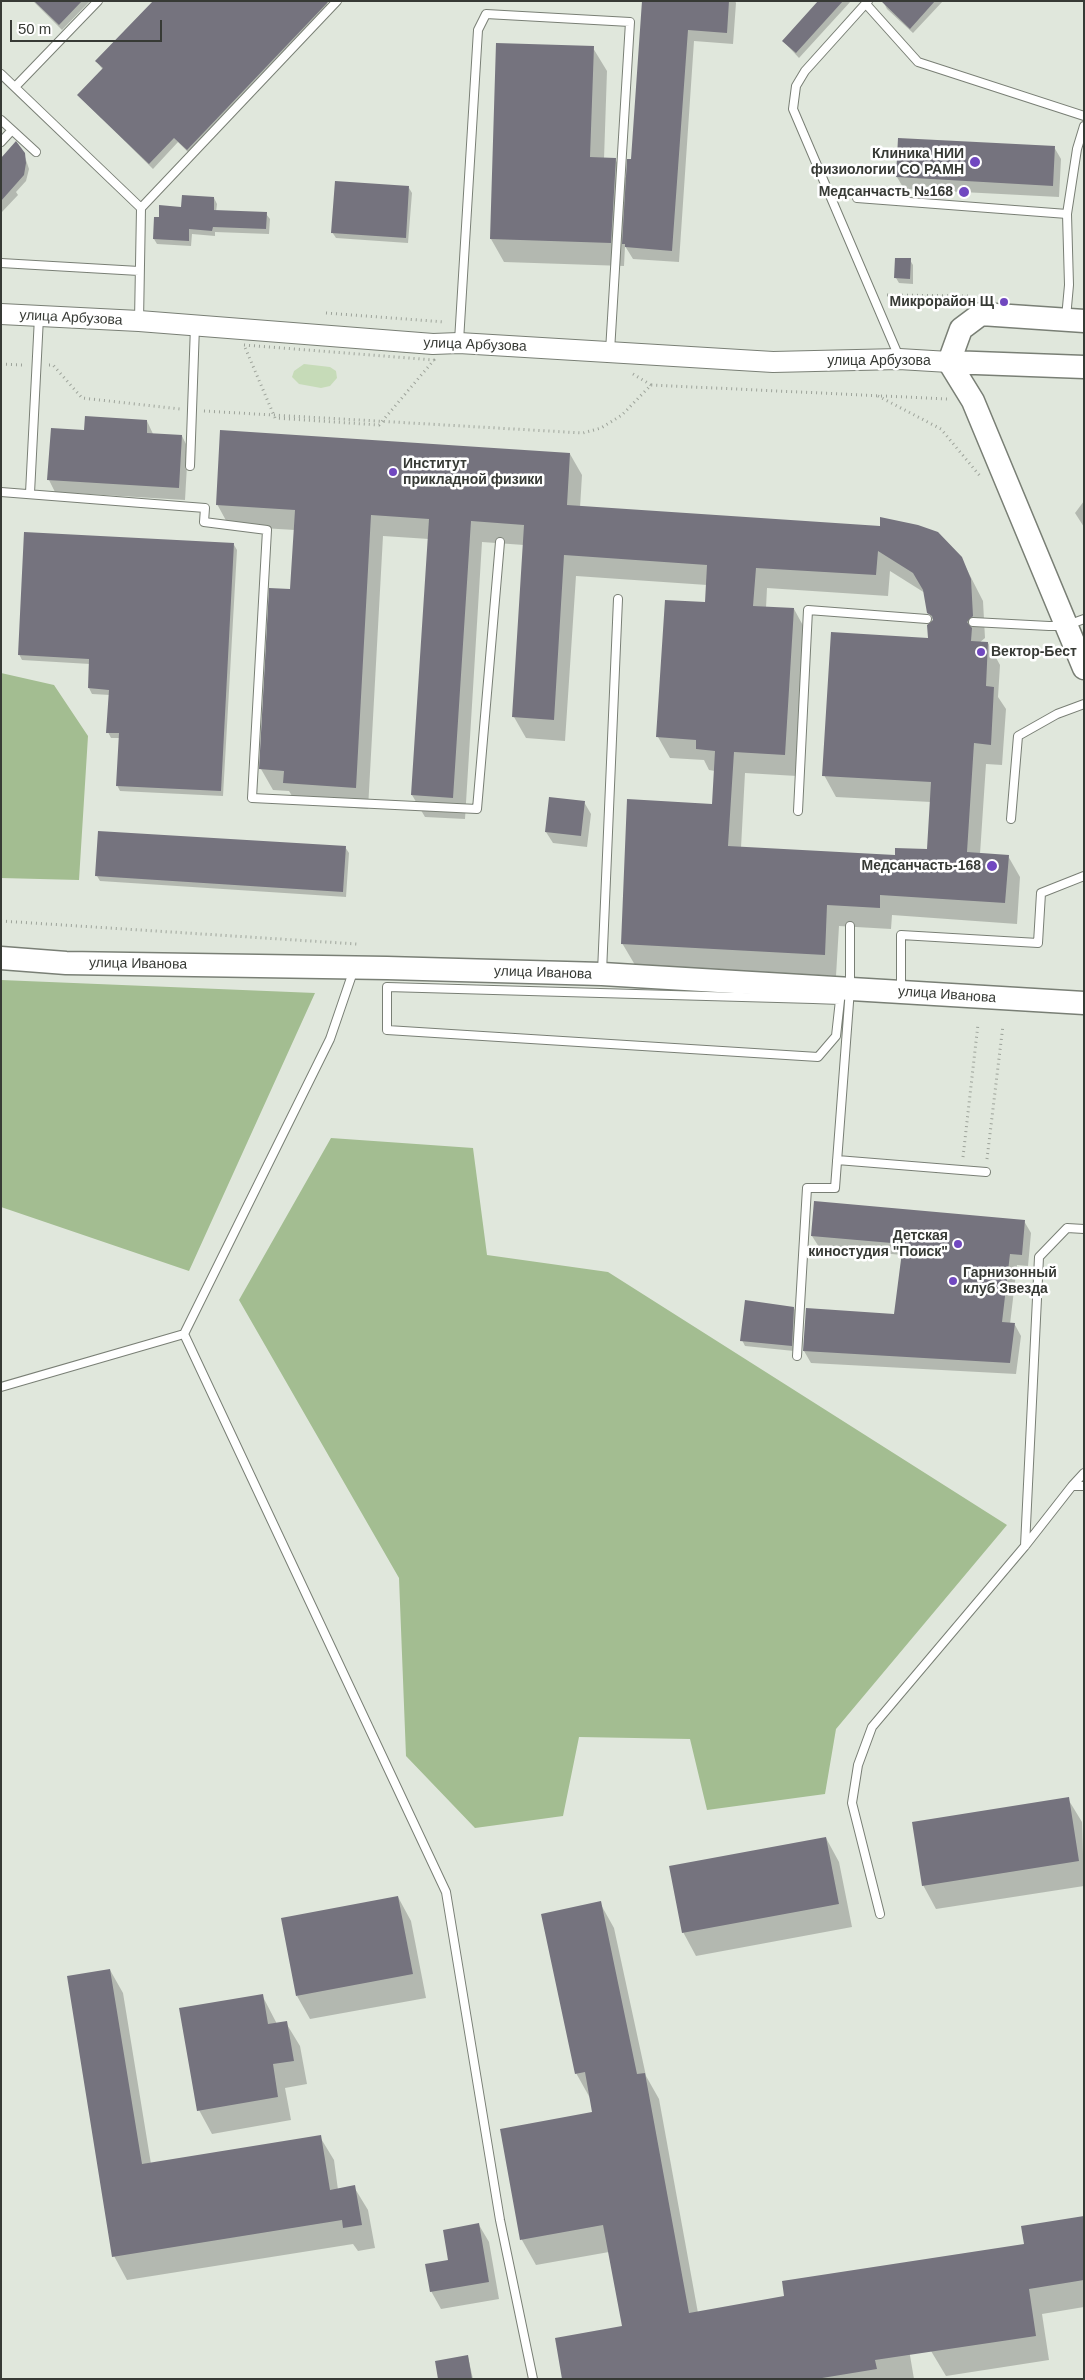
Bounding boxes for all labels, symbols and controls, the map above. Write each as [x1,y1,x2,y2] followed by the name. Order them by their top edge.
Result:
[12,10,165,42] scale bar
[18,20,51,37] text: 50 m
[811,146,964,178] place label: Клиника НИИ физиологии СО РАМН
[968,155,982,169] marker: Клиника НИИ физиологии СО РАМН
[819,184,953,200] place label: Медсанчасть №168
[957,185,971,199] marker: Медсанчасть №168
[890,294,994,310] place label: Микрорайон Щ
[998,296,1010,308] marker: Микрорайон Щ
[19,307,123,329] street label: улица Арбузова
[423,335,527,355] street label: улица Арбузова
[827,353,931,369] street label: улица Арбузова
[403,456,543,488] place label: Институт прикладной физики
[387,466,399,478] marker: Институт прикладной физики
[991,644,1077,660] place label: Вектор-Бeст
[975,646,987,658] marker: Вектор-Бeст
[861,858,981,874] place label: Медсанчасть-168
[985,859,999,873] marker: Медсанчасть-168
[89,955,187,973] street label: улица Иванова
[494,963,592,983] street label: улица Иванова
[897,983,997,1007] street label: улица Иванова
[808,1228,948,1260] place label: Детская киностудия "Поиск"
[952,1238,964,1250] marker: Детская киностудия "Поиск"
[963,1265,1057,1298] place label: Гарнизонный клуб Звезда
[947,1275,959,1287] marker: Гарнизонный клуб Звезда

